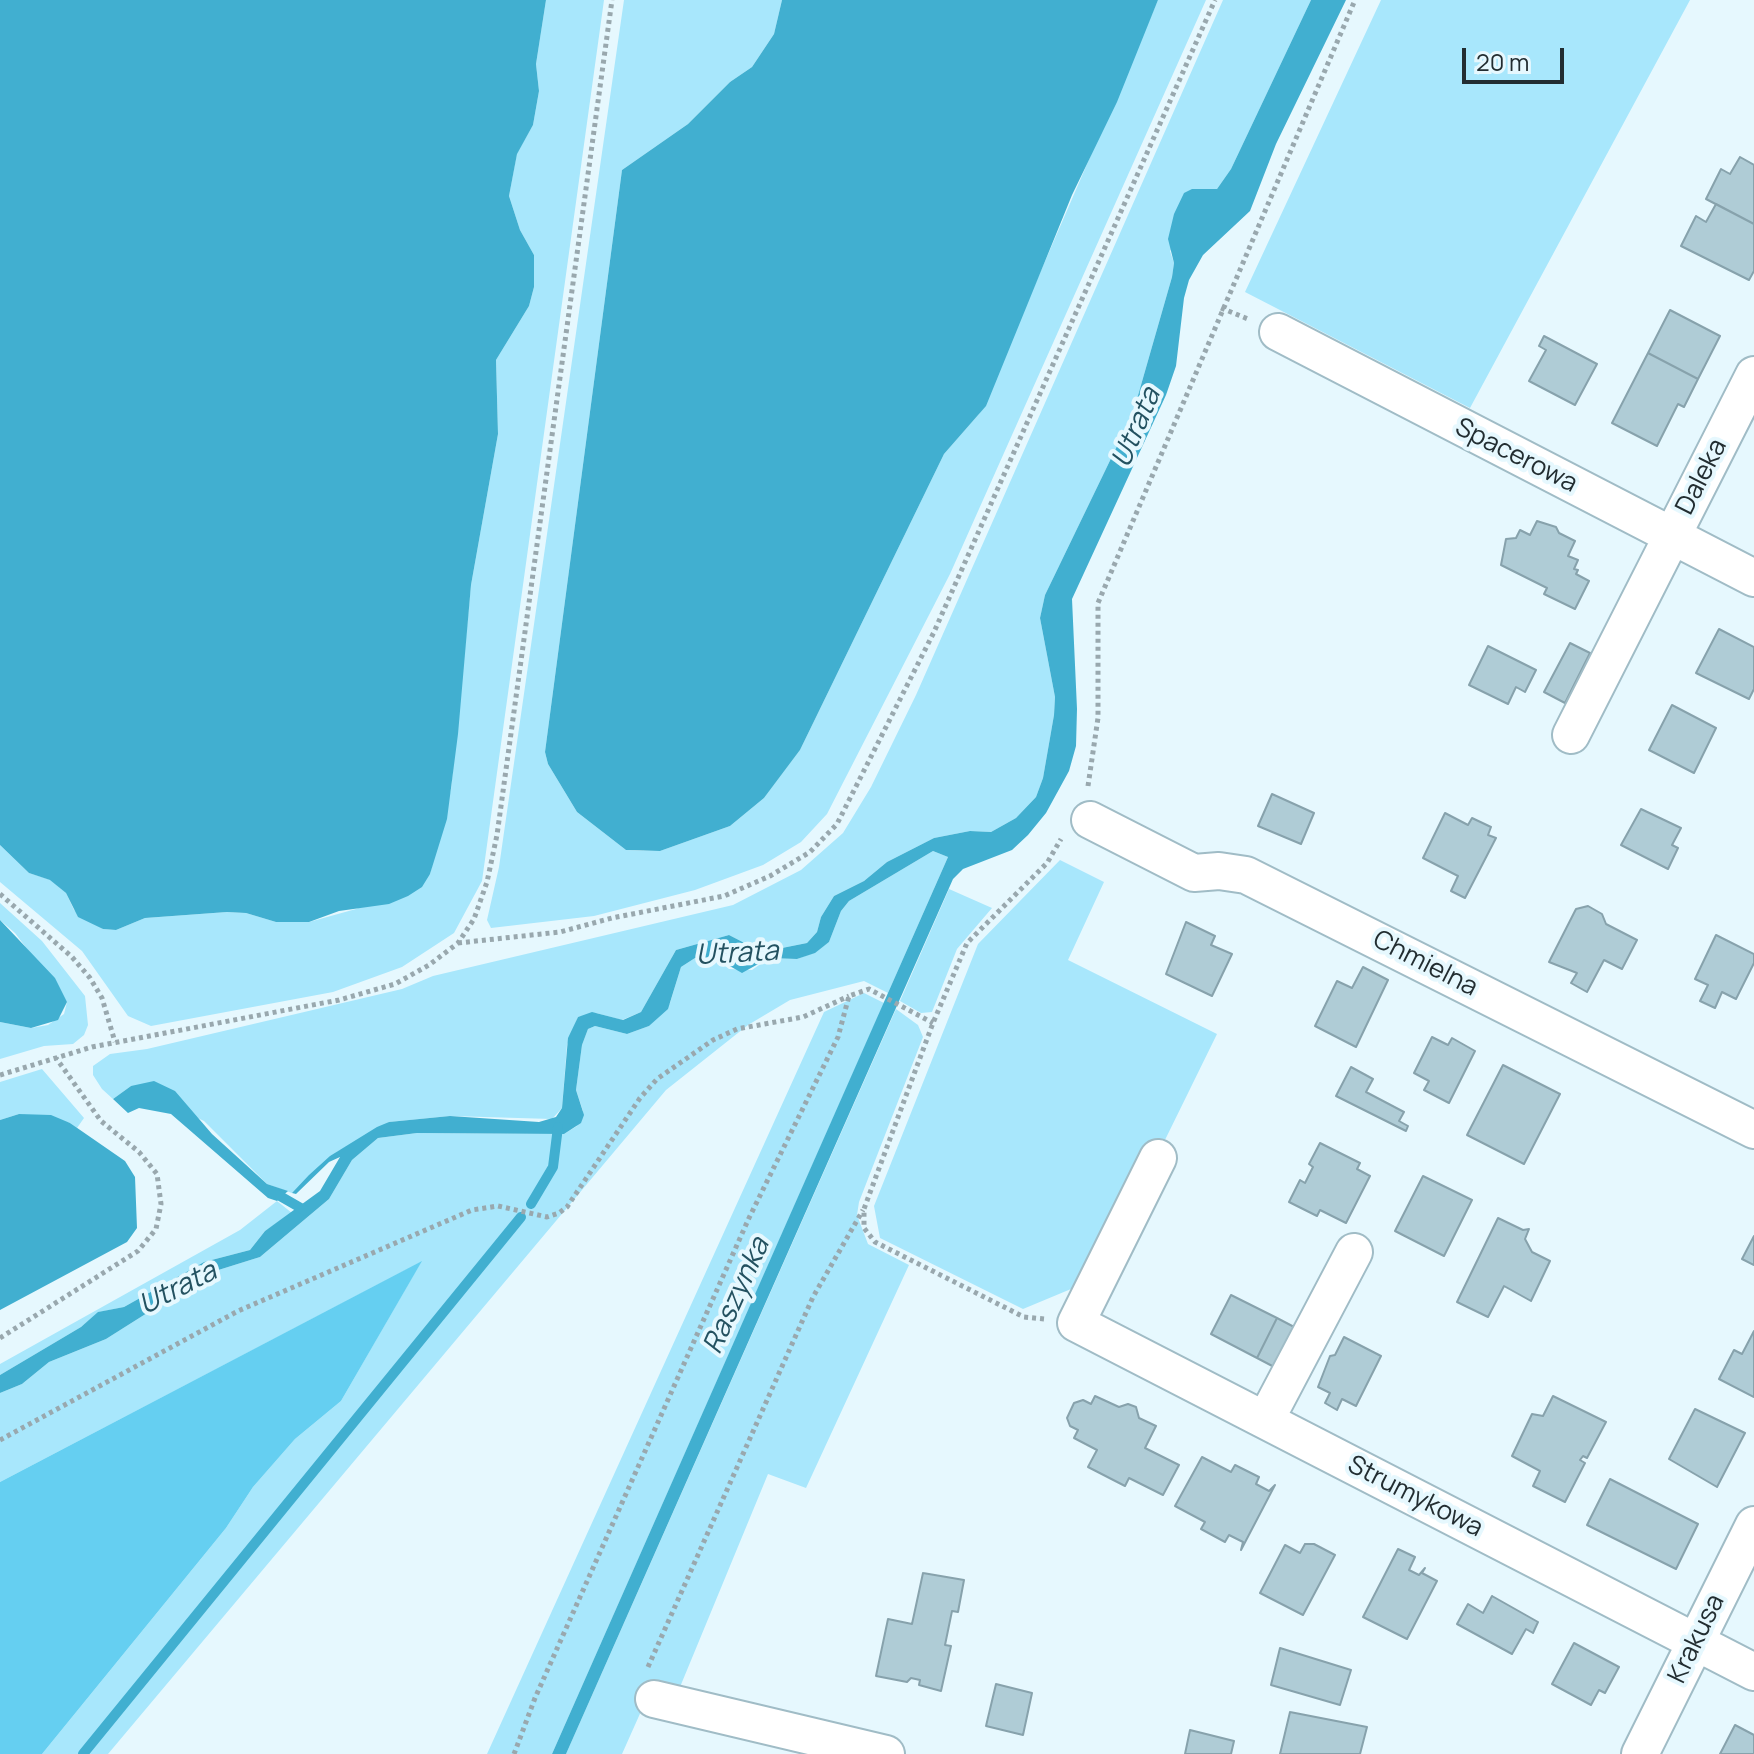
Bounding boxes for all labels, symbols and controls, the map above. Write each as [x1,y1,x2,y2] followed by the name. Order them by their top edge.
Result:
[1466,32,1568,82] scale bar
[1476,45,1529,78] text: 20 m
[1105,383,1169,473] water label: Utrata
[1450,412,1582,500] street label: Spacerowa
[1670,434,1734,520] street label: Daleka
[1367,924,1483,1004] street label: Chmielna
[695,935,779,973] water label: Utrata
[697,1233,777,1359] water label: Raszynka
[134,1255,222,1323] water label: Utrata
[1342,1450,1488,1544] street label: Strumykowa
[1662,1589,1732,1689] street label: Krakusa

